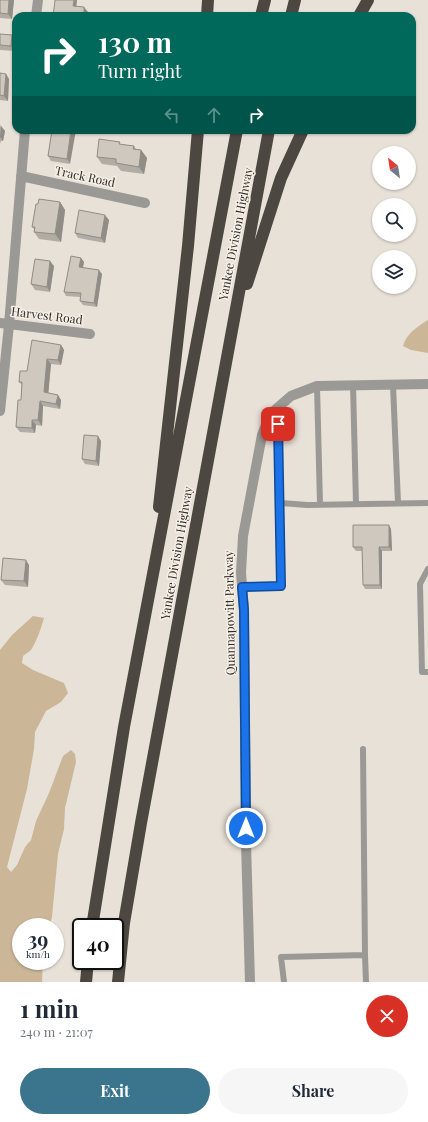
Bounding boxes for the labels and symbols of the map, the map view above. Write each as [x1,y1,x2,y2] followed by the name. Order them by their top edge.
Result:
[372,146,416,190] north arrow
[54,162,117,190] street label: Track Road
[214,166,256,303] street label: Yankee Division Highway
[10,303,84,327] street label: Harvest Road
[261,407,295,441] pin
[156,485,196,622] street label: Yankee Division Highway
[220,550,238,676] street label: Quannapowitt Parkway
[225,807,267,849] position arrow
[72,918,124,970] speed limit sign: 40

